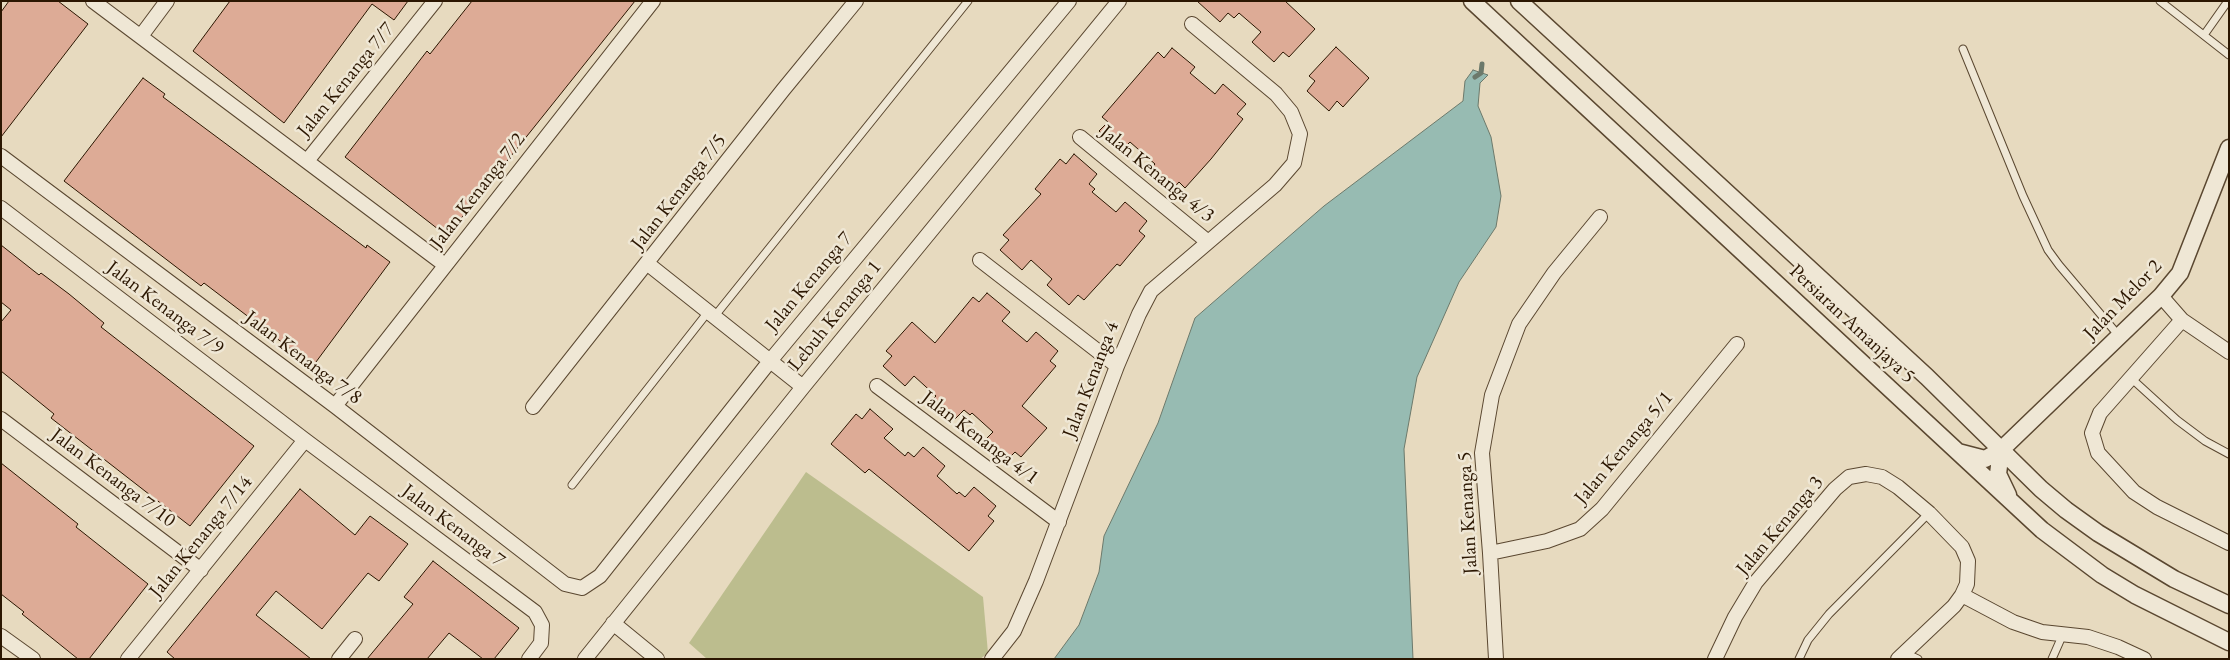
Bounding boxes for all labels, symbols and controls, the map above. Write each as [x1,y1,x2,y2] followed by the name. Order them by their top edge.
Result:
[292,18,400,142] street label: Jalan Kenanga 7/7
[1095,120,1219,228] street label: Jalan Kenanga 4/3
[425,128,531,254] street label: Jalan Kenanga 7/2
[626,129,732,255] street label: Jalan Kenanga 7/5
[760,227,858,337] street label: Jalan Kenanga 7
[2079,255,2167,345] street label: Jalan Melor 2
[102,256,228,360] street label: Jalan Kenanga 7/9
[783,256,887,376] street label: Lebuh Kenanga 1
[1784,260,1920,388] street label: Persiaran Amanjaya 5
[240,306,366,410] street label: Jalan Kenanga 7/8
[1058,318,1124,442] street label: Jalan Kenanga 4
[917,386,1043,490] street label: Jalan Kenanga 4/1
[1570,386,1678,510] street label: Jalan Kenanga 5/1
[46,423,180,533] street label: Jalan Kenanga 7/10
[1453,451,1483,575] street label: Jalan Kenanga 5
[144,471,258,603] street label: Jalan Kenanga 7/14
[1731,471,1829,581] street label: Jalan Kenanga 3
[397,479,509,573] street label: Jalan Kenanga 7

